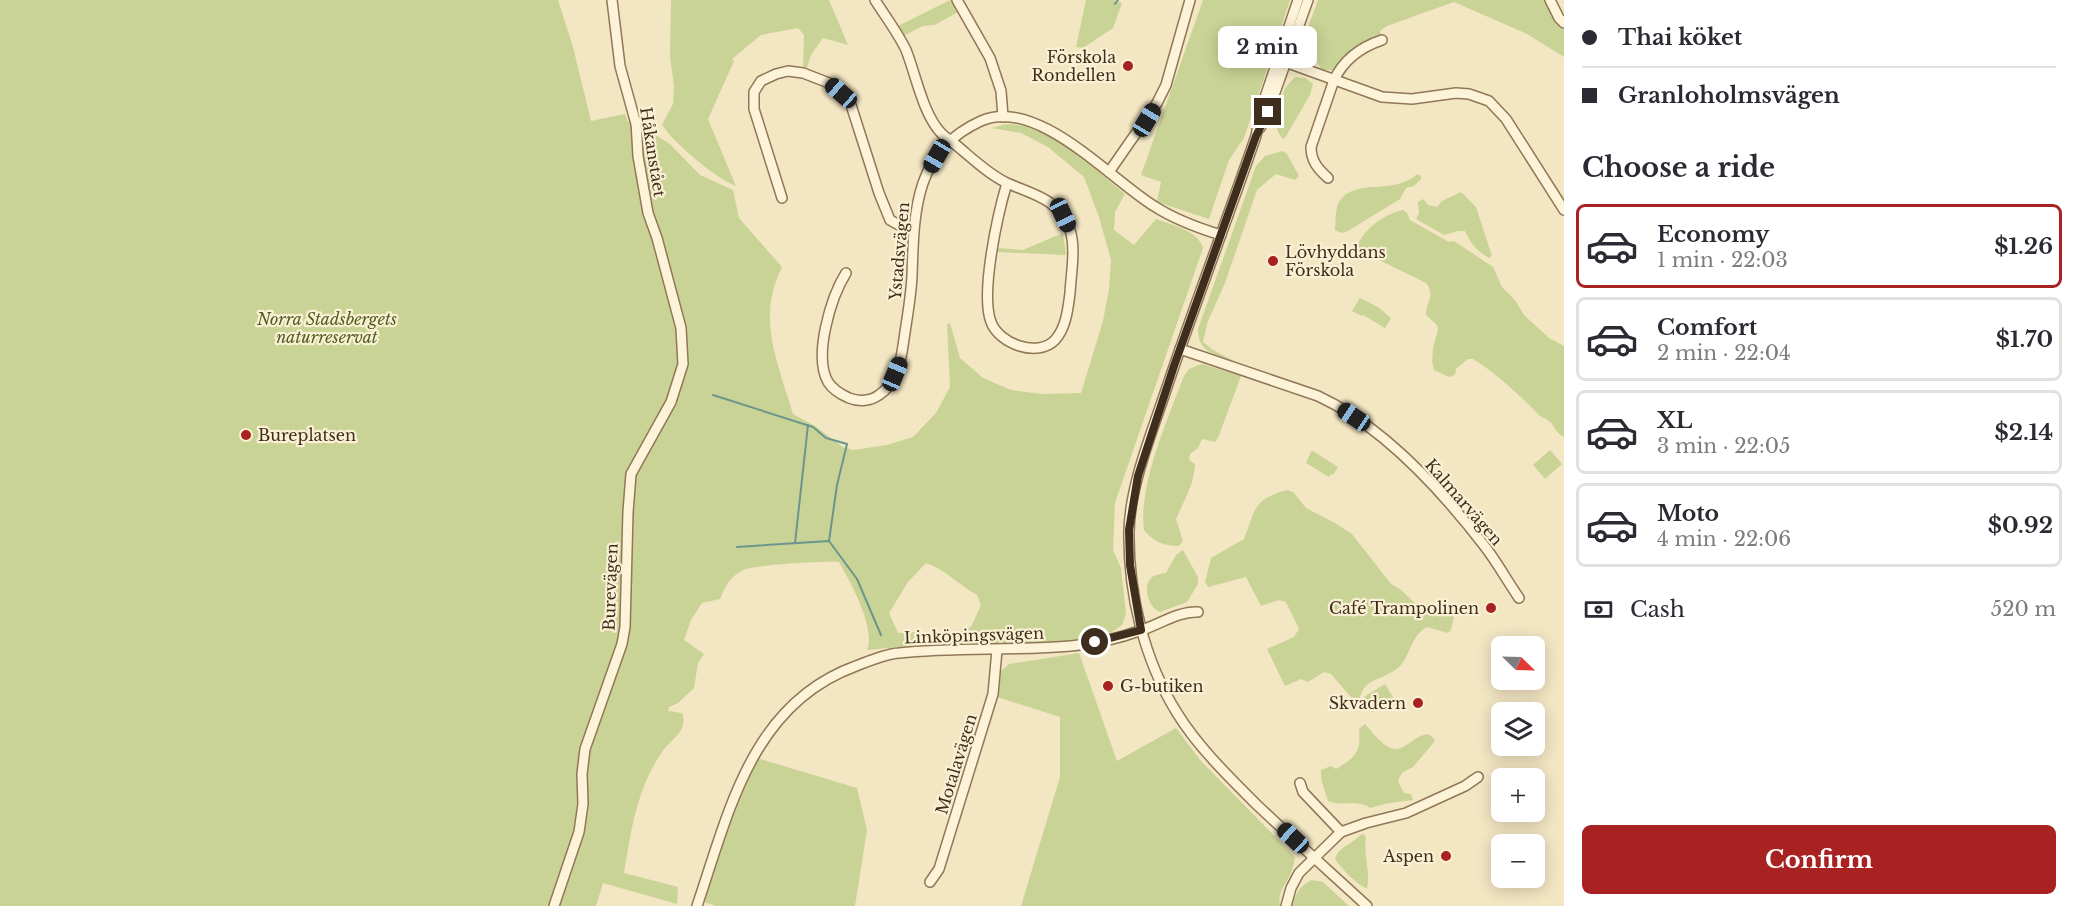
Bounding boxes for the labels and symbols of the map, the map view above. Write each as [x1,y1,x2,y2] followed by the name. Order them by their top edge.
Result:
[1218,25,1318,67] callout: 2 min
[1032,47,1116,85] place label: Förskola Rondellen
[1121,59,1135,73] marker: Förskola Rondellen
[822,74,860,112] car
[1254,98,1281,125] route end
[1130,100,1164,140] car
[636,106,670,198] street label: Håkanstået
[920,136,954,176] car
[1047,195,1079,235] car
[885,201,913,302] street label: Ystadsvägen
[1285,242,1386,280] place label: Lövhyddans Förskola
[1266,254,1280,268] marker: Lövhyddans Förskola
[256,309,397,347] park label: Norra Stadsbergets naturreservat
[880,354,910,394] car
[1334,399,1374,435] car
[258,425,356,445] place label: Bureplatsen
[239,428,253,442] marker: Bureplatsen
[1421,455,1507,549] street label: Kalmarvägen
[598,543,622,631] street label: Burevägen
[1329,598,1479,618] place label: Café Trampolinen
[1484,601,1498,615] marker: Café Trampolinen
[904,623,1044,647] street label: Linköpingsvägen
[1081,628,1108,655] route start
[1491,636,1545,690] north arrow
[1120,676,1203,696] place label: G-butiken
[1101,679,1115,693] marker: G-butiken
[1329,693,1406,713] place label: Skvadern
[1411,696,1425,710] marker: Skvadern
[931,711,981,817] street label: Motalavägen
[1274,819,1312,857] car
[1382,846,1434,866] place label: Aspen
[1439,849,1453,863] marker: Aspen

